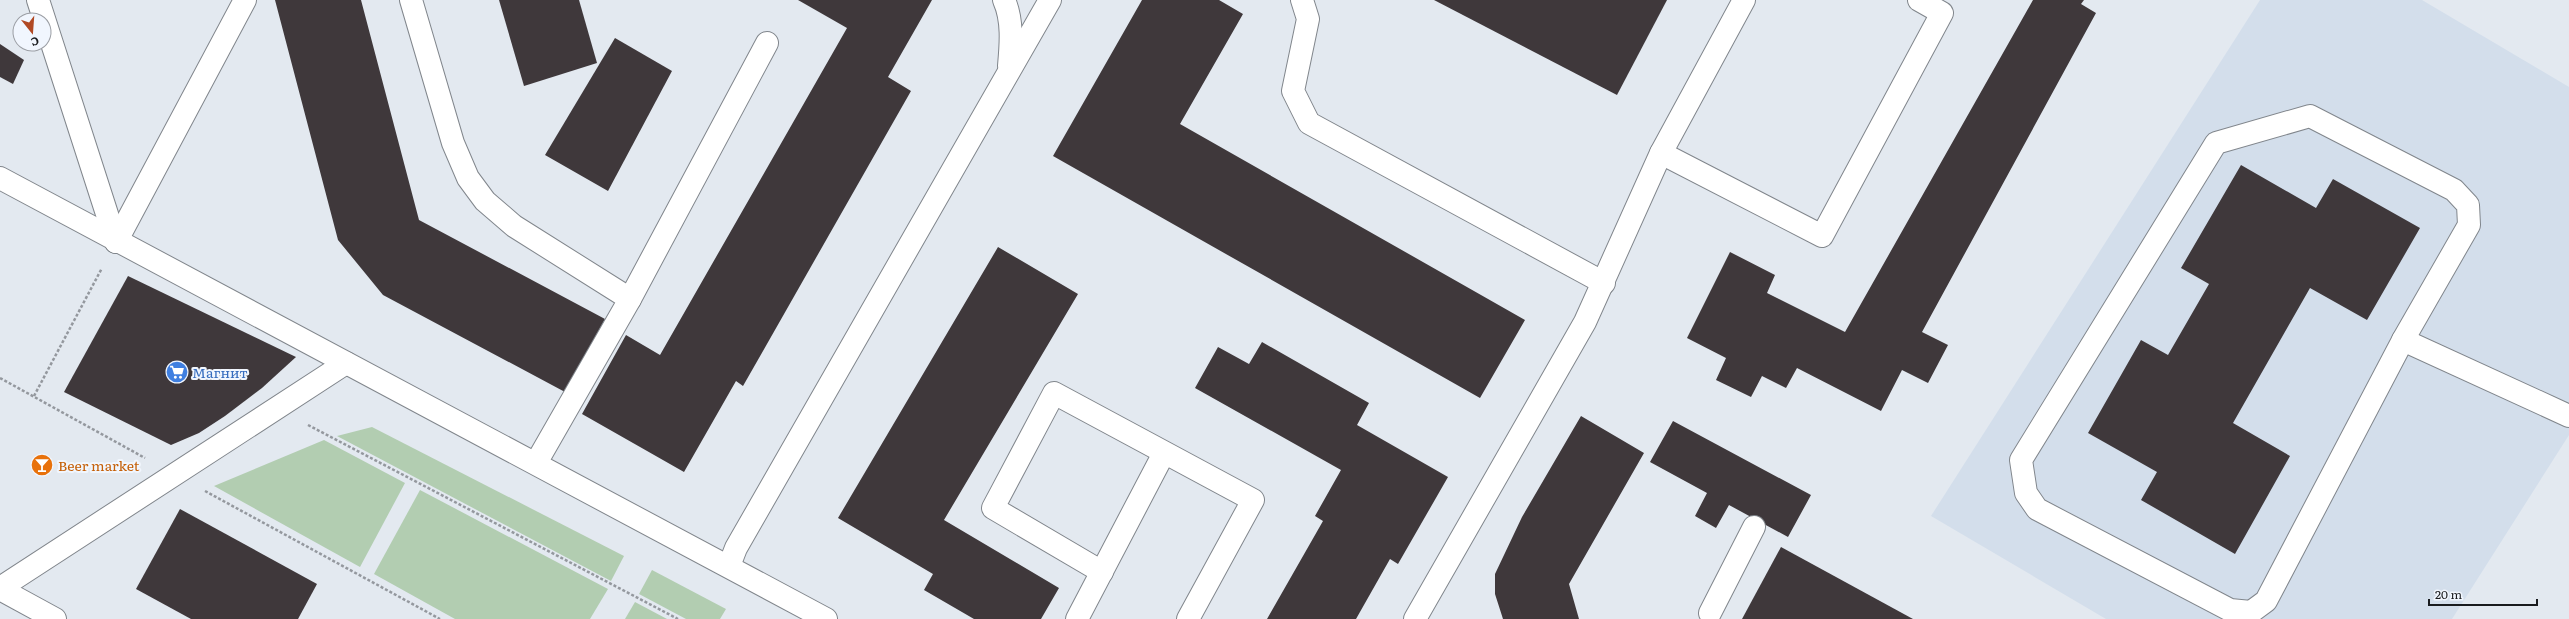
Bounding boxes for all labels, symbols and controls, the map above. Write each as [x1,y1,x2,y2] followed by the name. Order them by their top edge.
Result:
[12,12,52,52] north arrow
[29,34,41,51] text: С
[164,359,190,385] supermarket icon: Магнит
[192,362,248,382] place label: Магнит
[29,452,55,478] bar icon: Beer market
[58,455,140,475] place label: Beer market
[2429,581,2537,607] scale bar
[2435,585,2462,603] text: 20 m

